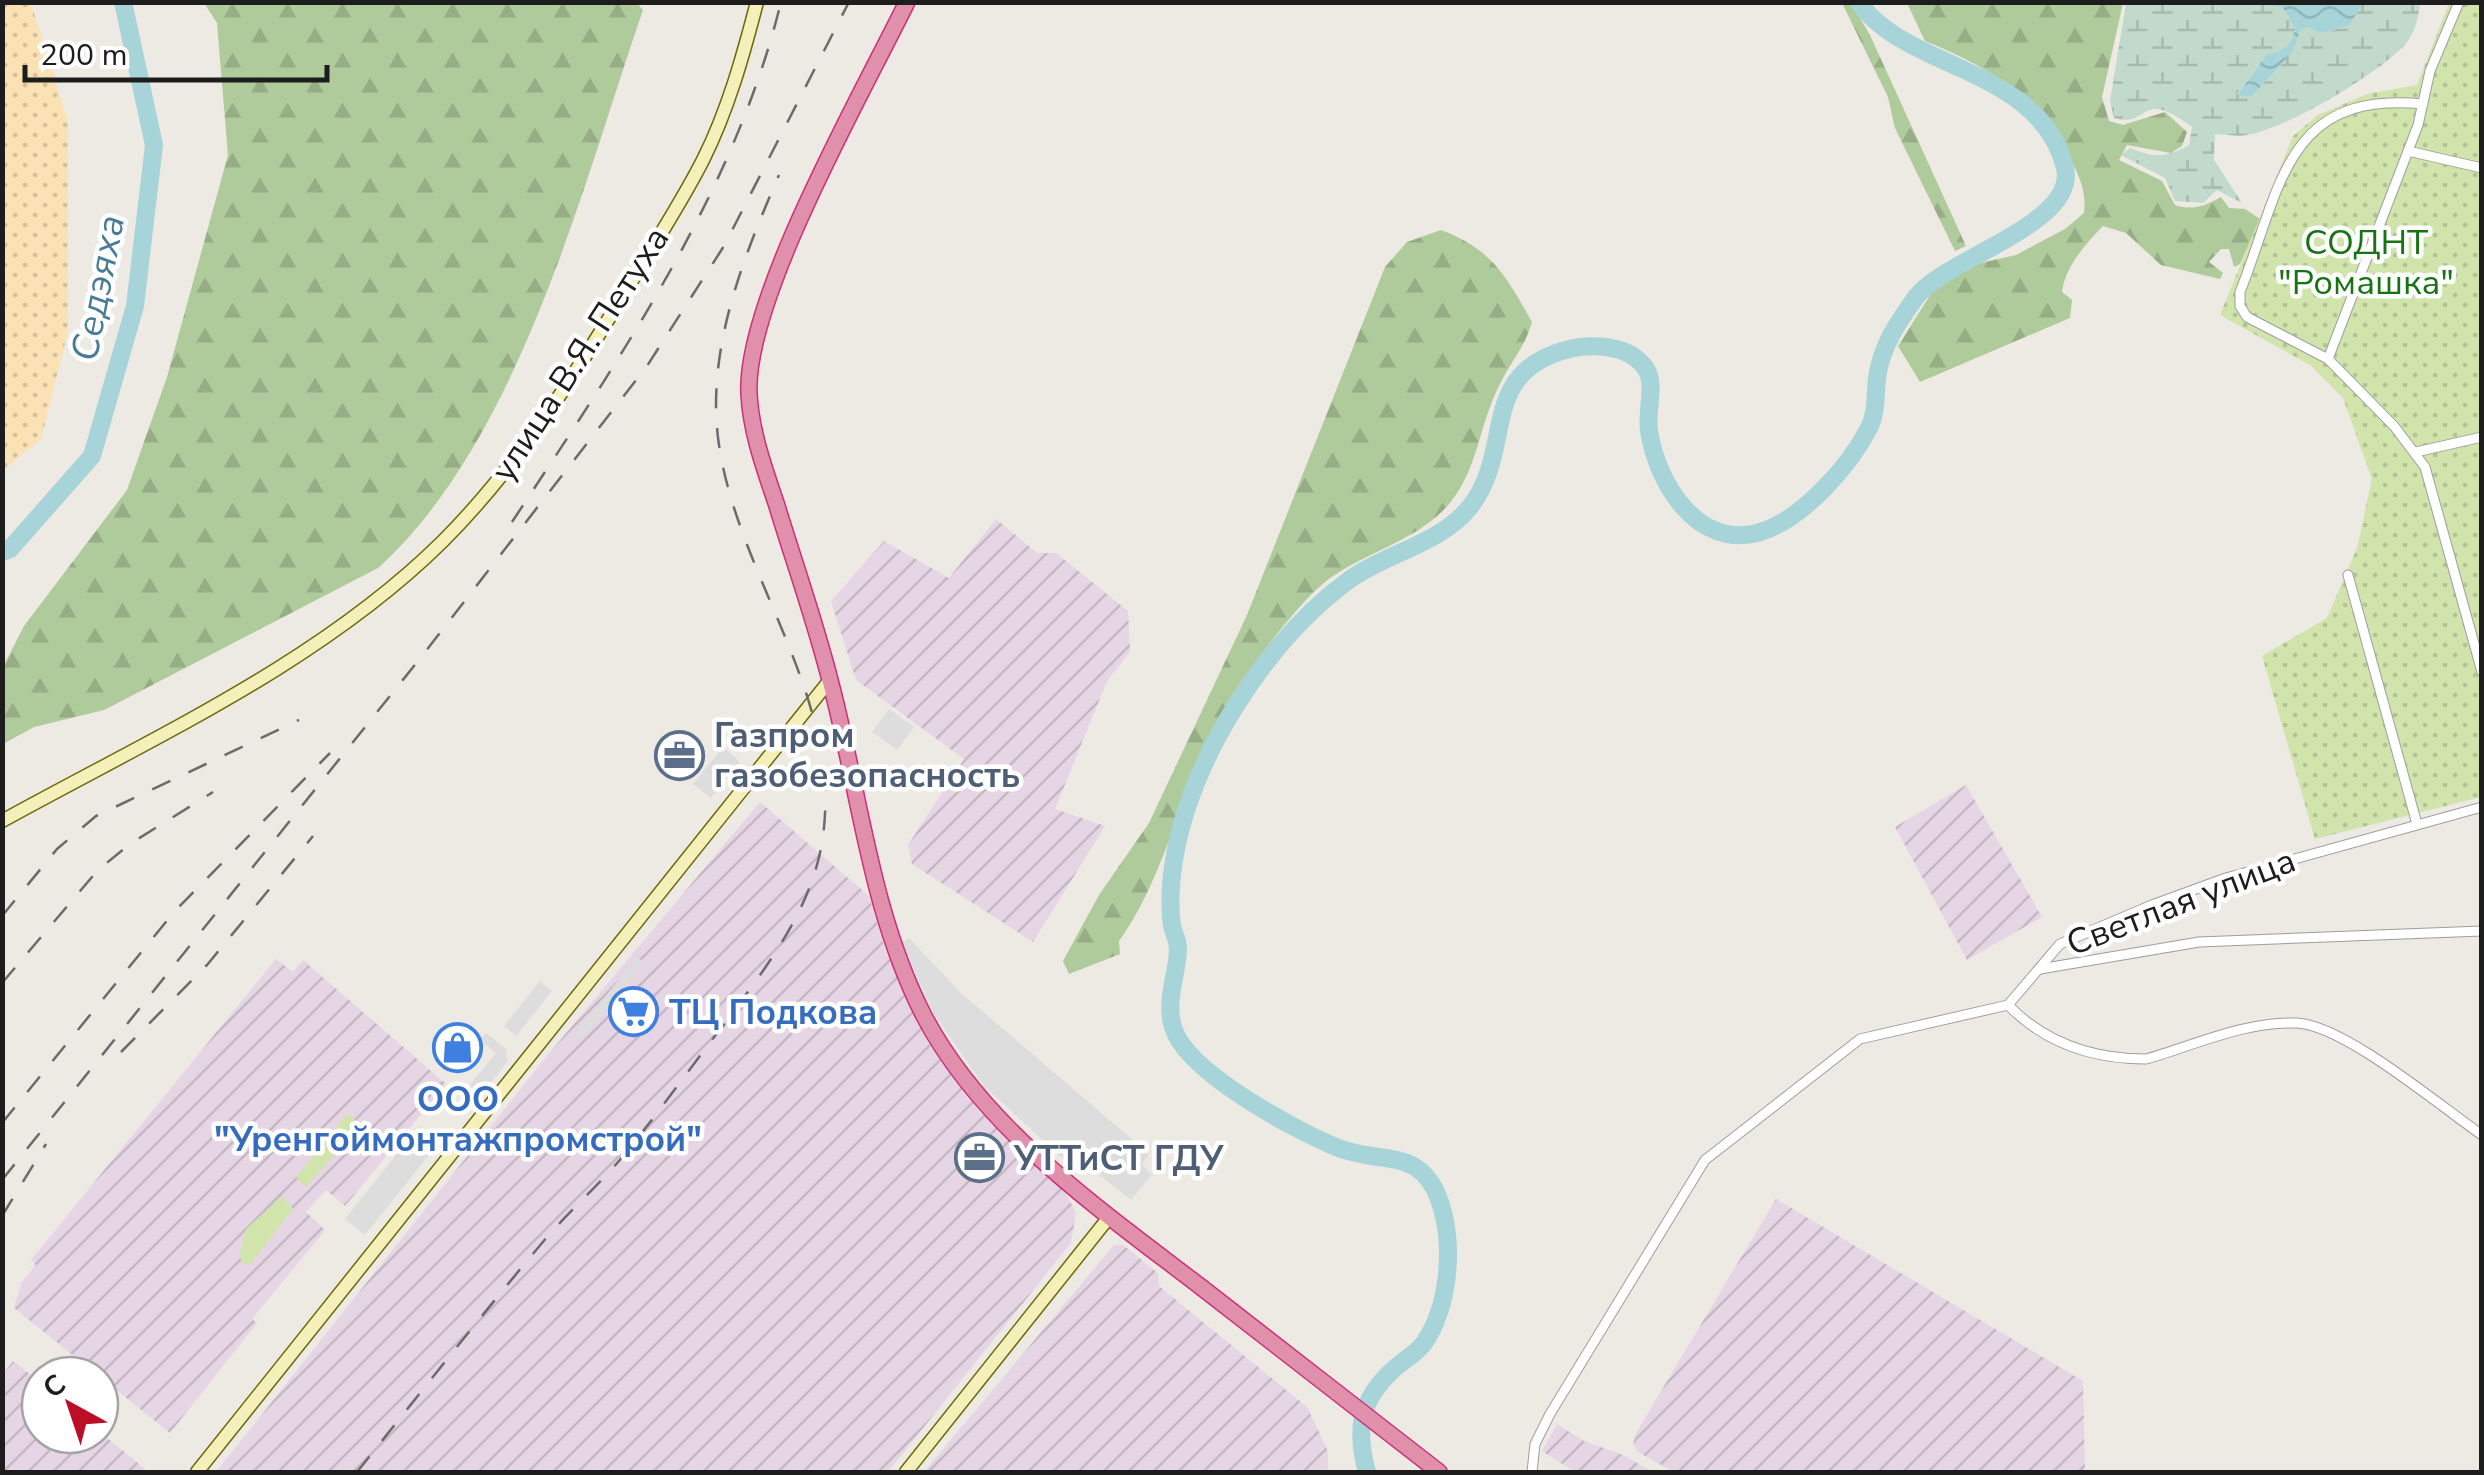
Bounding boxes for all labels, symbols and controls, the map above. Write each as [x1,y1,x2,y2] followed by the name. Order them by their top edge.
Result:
[25,20,328,82] scale bar
[40,35,127,76] text: 200 m
[59,210,137,366] water label: Седэяха
[480,218,680,490] street label: улица В.Я. Петуха
[2278,219,2454,306] park label: СОДНТ "Ромашка"
[714,712,1020,799] place label: Газпром газобезопасность
[653,729,705,781] office icon: Газпром газобезопасность
[2060,837,2302,967] street label: Светлая улица
[608,986,660,1038] supermarket icon: ТЦ Подкова
[669,989,877,1036] place label: ТЦ Подкова
[432,1021,484,1073] shop icon: ООО "Уренгоймонтажпромстрой"
[214,1076,702,1163] place label: ООО "Уренгоймонтажпромстрой"
[953,1132,1005,1184] office icon: УТТиСТ ГДУ
[1013,1135,1224,1182] place label: УТТиСТ ГДУ
[20,1355,120,1455] north arrow
[35,1366,74,1407] text: С

